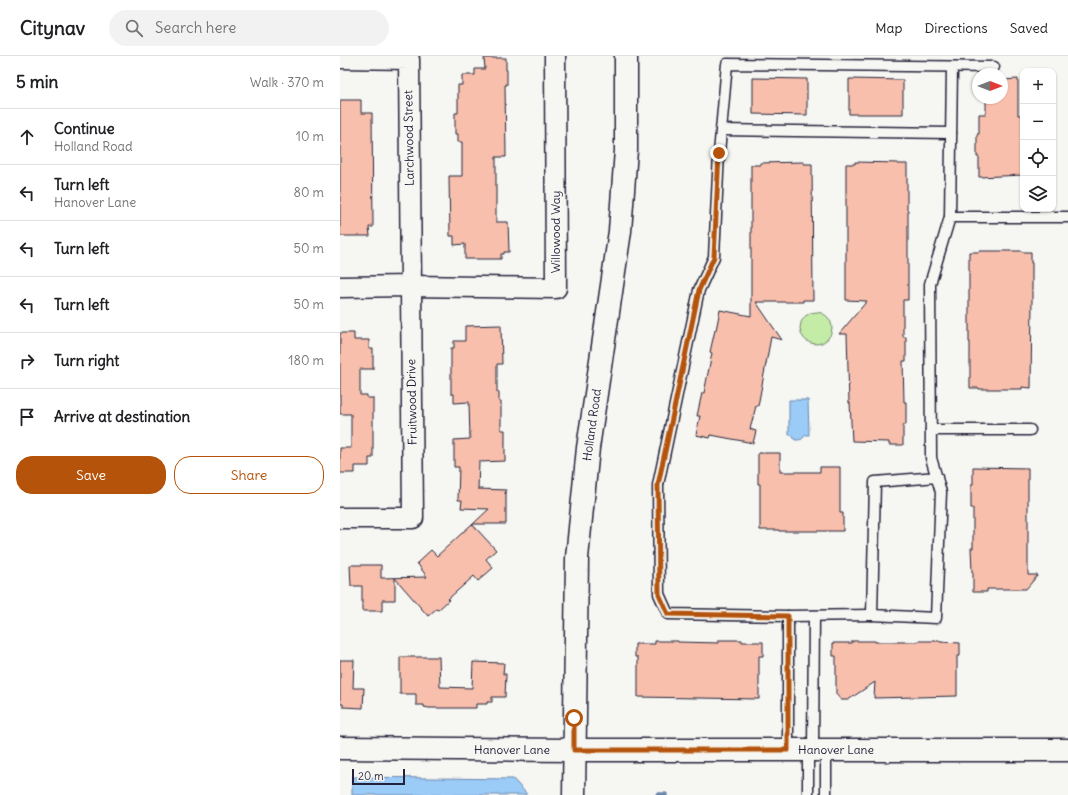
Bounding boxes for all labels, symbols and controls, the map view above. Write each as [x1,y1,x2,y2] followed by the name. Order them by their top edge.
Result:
[109,10,389,46] search box
[20,16,85,40] text: Citynav
[123,17,145,39] icon: search
[155,18,236,37] text: Search here
[875,19,902,37] text: Map
[924,19,988,37] text: Directions
[1010,19,1048,37] text: Saved
[972,68,1008,104] north arrow
[1020,68,1056,212] map controls
[1020,68,1056,104] button: +
[16,71,58,93] text: 5 min
[250,74,324,91] text: Walk · 370 m
[400,90,417,186] street label: Larchwood Street
[1020,104,1056,140] button: −
[54,119,115,138] text: Continue
[16,126,38,148] icon: ahead
[296,128,324,145] text: 10 m
[54,138,133,155] text: Holland Road
[1020,140,1056,176] button: locate
[710,144,728,162] route end
[54,175,109,194] text: Turn left
[1020,176,1056,212] button: layers
[16,182,38,204] icon: left
[293,184,324,201] text: 80 m
[548,191,563,273] street label: Willowood Way
[54,194,136,211] text: Hanover Lane
[16,238,38,260] icon: left
[54,239,109,258] text: Turn left
[293,240,324,257] text: 50 m
[16,294,38,316] icon: left
[54,295,109,314] text: Turn left
[293,296,324,313] text: 50 m
[16,350,38,372] icon: right
[54,351,119,370] text: Turn right
[288,352,324,369] text: 180 m
[403,359,420,445] street label: Fruitwood Drive
[579,388,604,462] street label: Holland Road
[16,406,38,428] icon: arrive
[54,407,190,426] text: Arrive at destination
[16,456,166,494] button: Save
[174,456,324,494] button: Share
[565,709,583,727] route start
[474,742,550,757] street label: Hanover Lane
[798,742,874,757] street label: Hanover Lane
[352,767,405,786] scale bar
[358,769,384,783] text: 20 m

